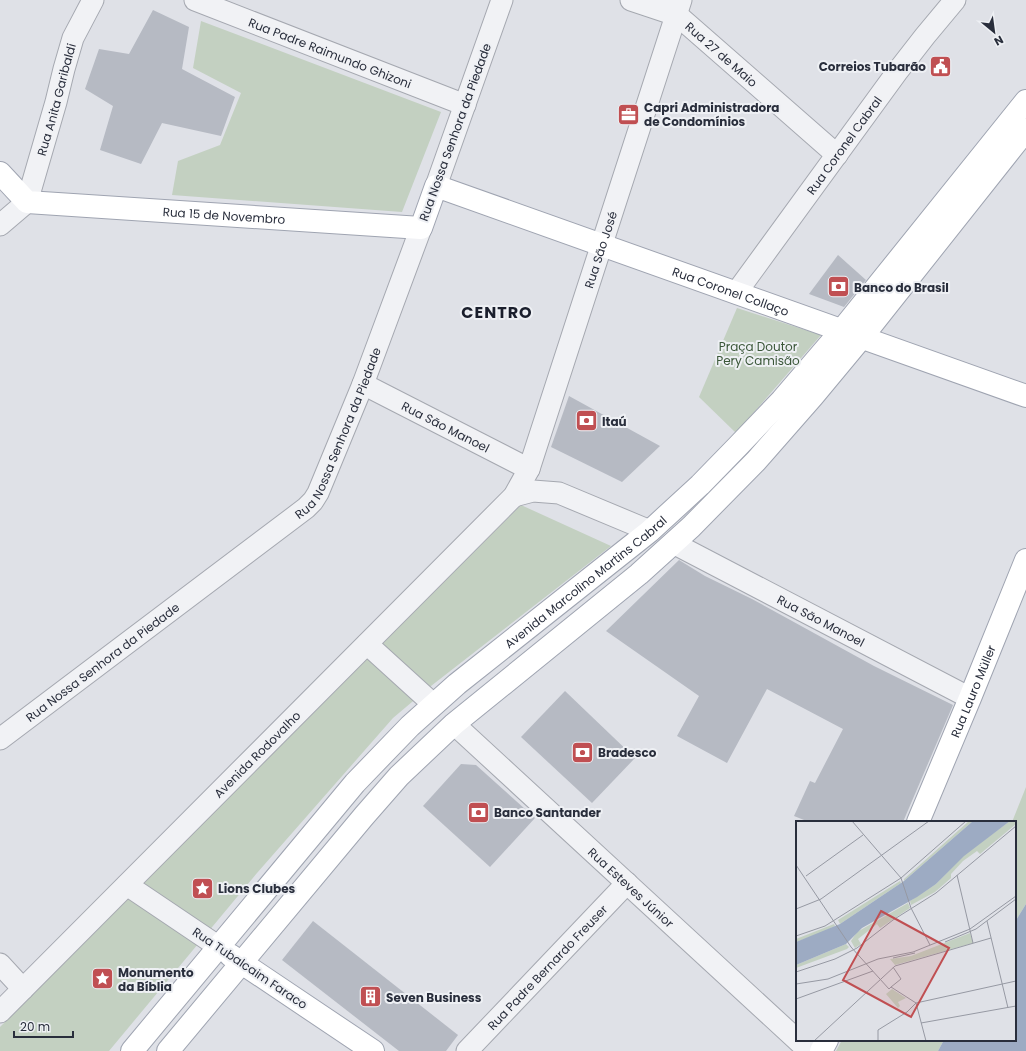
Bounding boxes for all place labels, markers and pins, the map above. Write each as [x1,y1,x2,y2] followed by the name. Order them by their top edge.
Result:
[928,53,954,79] public building icon: Correios Tubarão
[819,58,926,75] place label: Correios Tubarão
[644,99,779,130] place label: Capri Administradora de Condomínios
[615,101,641,127] office icon: Capri Administradora de Condomínios
[825,274,851,300] bank icon: Banco do Brasil
[854,279,949,296] place label: Banco do Brasil
[574,408,600,434] bank icon: Itaú
[602,413,627,430] place label: Itaú
[570,739,596,765] bank icon: Bradesco
[598,744,657,761] place label: Bradesco
[466,799,492,825] bank icon: Banco Santander
[494,804,601,821] place label: Banco Santander
[189,875,215,901] place icon: Lions Clubes
[218,880,296,897] place label: Lions Clubes
[118,964,194,995] place label: Monumento da Bíblia
[89,966,115,992] place icon: Monumento da Bíblia
[357,984,383,1010] building icon: Seven Business
[386,989,482,1006] place label: Seven Business

